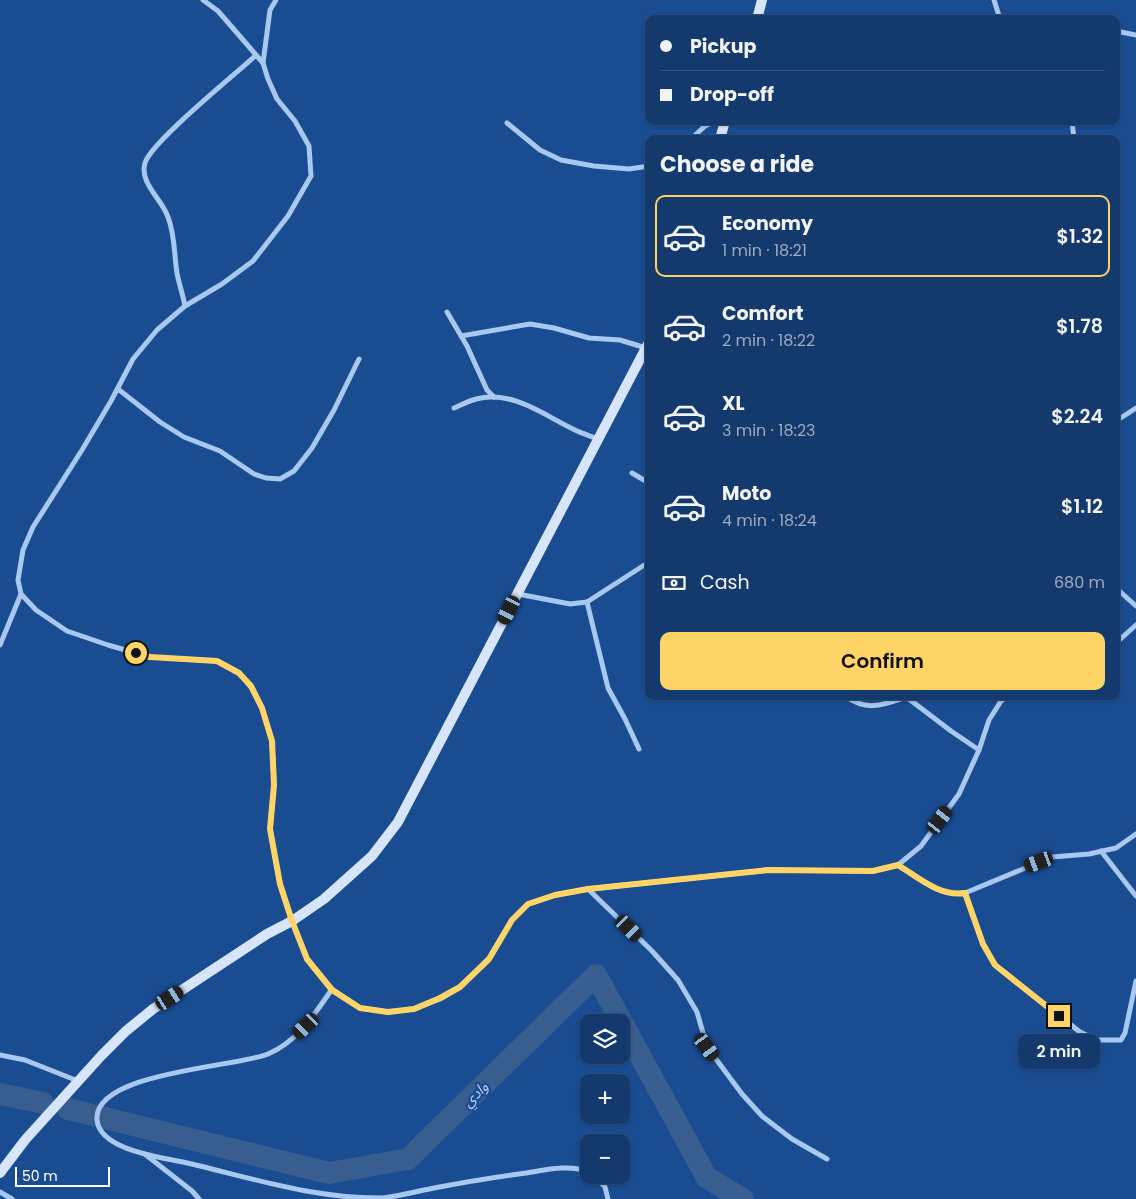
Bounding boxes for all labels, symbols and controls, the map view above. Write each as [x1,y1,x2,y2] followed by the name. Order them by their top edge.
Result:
[690,33,756,60] text: Pickup
[690,81,774,108] text: Drop-off
[660,149,814,180] text: Choose a ride
[722,210,813,237] text: Economy
[662,214,707,259] icon: car
[1056,223,1103,250] text: $1.32
[722,239,807,262] text: 1 min · 18:21
[722,300,804,327] text: Comfort
[662,304,707,349] icon: car
[1056,313,1103,340] text: $1.78
[722,329,815,352] text: 2 min · 18:22
[722,390,745,417] text: XL
[662,394,707,439] icon: car
[1051,403,1103,430] text: $2.24
[722,419,816,442] text: 3 min · 18:23
[722,480,771,507] text: Moto
[662,484,707,529] icon: car
[1061,493,1103,520] text: $1.12
[722,509,817,532] text: 4 min · 18:24
[660,569,688,597] icon: cash
[700,569,750,596] text: Cash
[1054,571,1105,594] text: 680 m
[495,593,522,627] car
[660,632,1105,690] button: Confirm
[125,642,147,664] route start
[924,804,955,836] car
[1022,850,1055,874] car
[613,912,644,944] car
[153,984,186,1012] car
[1048,1005,1070,1027] route end
[289,1010,322,1042] car
[580,1014,630,1184] map controls
[580,1014,630,1064] button: layers
[692,1030,721,1064] car
[1018,1034,1100,1068] callout: 2 min
[1037,1040,1081,1063] text: 2 min
[580,1074,630,1124] button: +
[457,1076,494,1113] water label: وادي
[580,1134,630,1184] button: −
[15,1164,110,1187] scale bar
[22,1166,58,1186] text: 50 m

